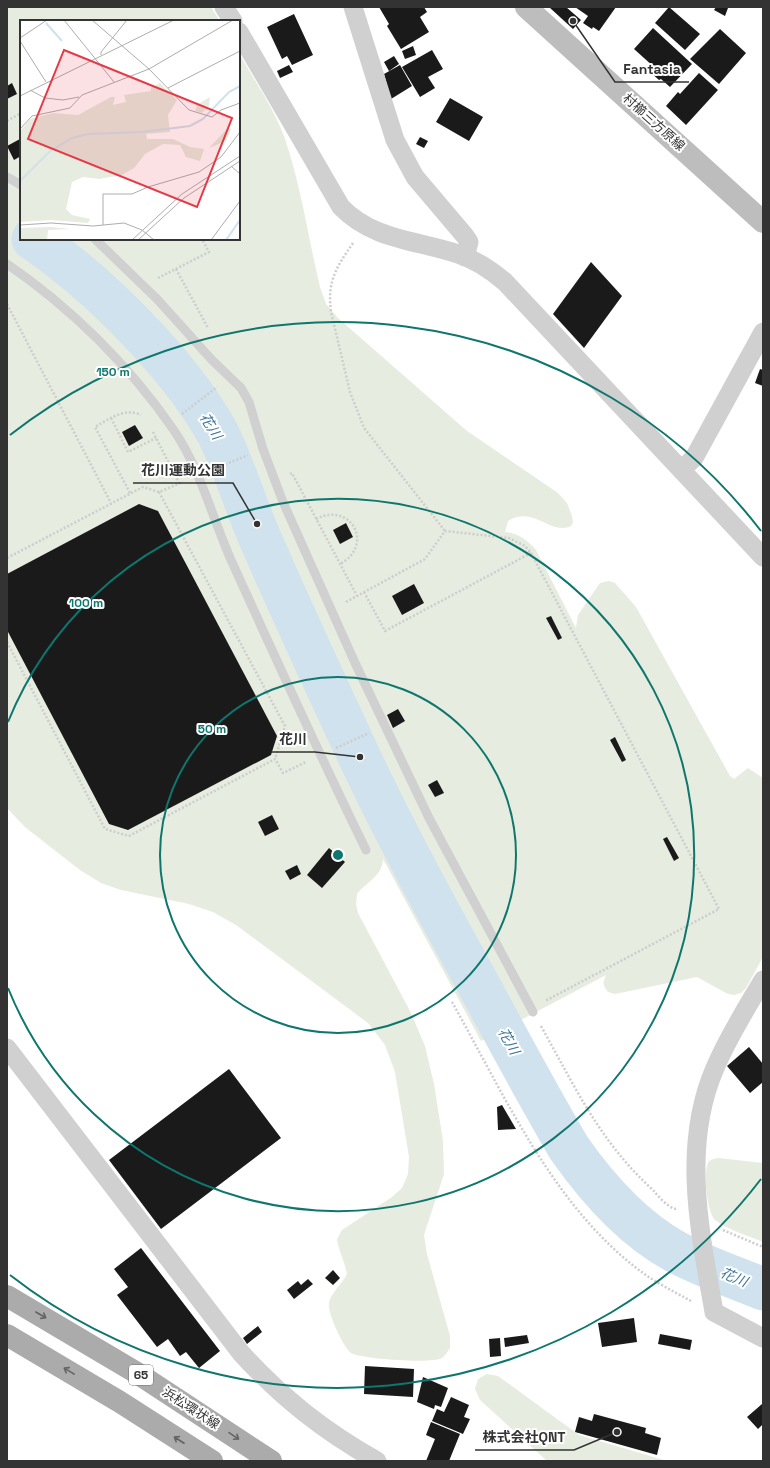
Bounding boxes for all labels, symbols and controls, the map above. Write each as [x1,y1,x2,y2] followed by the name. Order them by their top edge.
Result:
[20,20,240,240] inset map
[615,56,689,82] callout: Fantasia
[623,60,681,78] text: Fantasia
[619,90,689,154] street label: 村櫛三方原線
[96,364,130,380] text: 150 m
[196,409,227,444] water label: 花川
[133,457,233,483] callout: 花川運動公園
[141,461,225,479] text: 花川運動公園
[69,595,103,611] text: 100 m
[198,721,226,737] text: 50 m
[271,726,315,752] callout: 花川
[279,730,307,748] text: 花川
[331,848,345,862] centre of rings
[494,1024,525,1059] water label: 花川
[718,1263,752,1292] water label: 花川
[35,1312,47,1319] one-way arrow
[129,1365,153,1385] road number: 65
[63,1366,75,1374] one-way arrow
[159,1383,223,1433] street label: 浜松環状線
[475,1424,574,1450] callout: 株式会社QNT
[482,1428,566,1446] text: 株式会社QNT
[228,1432,239,1440] one-way arrow
[174,1436,185,1444] one-way arrow

